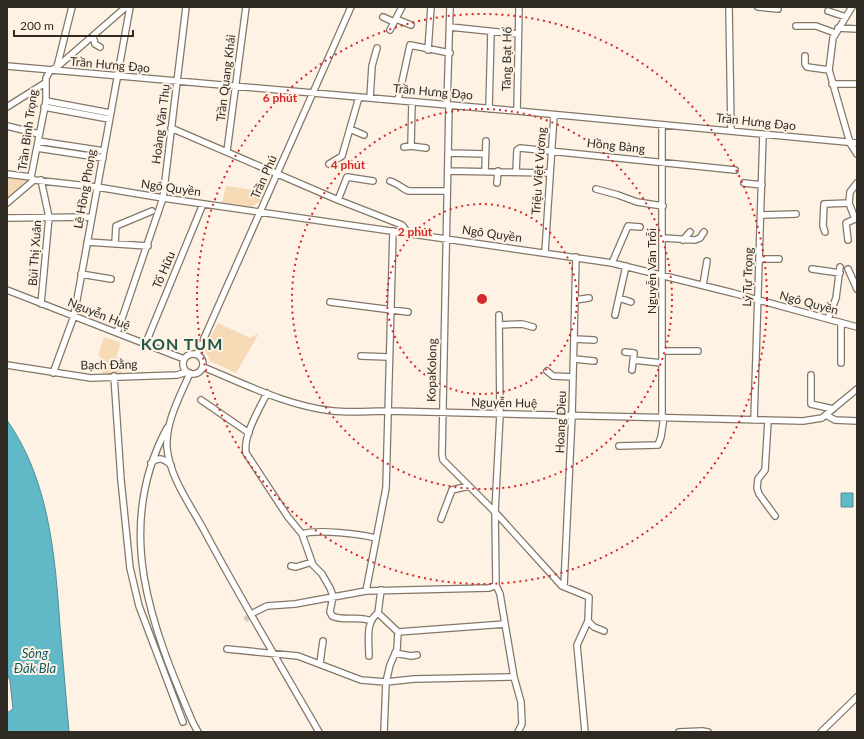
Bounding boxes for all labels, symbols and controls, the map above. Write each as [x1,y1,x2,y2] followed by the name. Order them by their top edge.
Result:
[14,12,133,38] scale bar
[20,18,54,33] text: 200 m
[498,26,515,91] street label: Tăng Bạt Hổ
[213,34,238,122] street label: Trần Quang Khải
[69,54,151,75] street label: Trần Hưng Đạo
[392,81,474,102] street label: Trần Hưng Đạo
[148,83,173,165] street label: Hoàng Văn Thụ
[14,88,41,172] street label: Trần Bình Trọng
[263,90,298,105] text: 6 phút
[715,110,797,133] street label: Trần Hưng Đạo
[528,126,549,216] street label: Triệu Việt Vương
[586,135,646,156] street label: Hồng Bàng
[70,148,99,230] street label: Lê Hồng Phong
[247,153,280,201] street label: Trần Phú
[331,157,366,172] text: 4 phút
[140,176,202,199] street label: Ngô Quyền
[25,219,44,287] street label: Bùi Thị Xuân
[461,222,523,245] street label: Ngô Quyền
[398,224,433,239] text: 2 phút
[644,228,659,314] street label: Nguyễn Văn Trỗi
[739,247,756,307] street label: Lý Tự Trọng
[149,249,178,291] street label: Tố Hữu
[778,287,840,318] street label: Ngô Quyền
[475,292,489,306] centre of rings
[66,294,133,333] street label: Nguyễn Huệ
[141,334,223,353] district label: KON TUM
[423,338,440,402] street label: KopaKolong
[80,357,138,372] street label: Bạch Đằng
[552,390,569,454] street label: Hoang Dieu
[471,394,537,411] street label: Nguyễn Huệ
[14,645,57,676] water label: Sông Đăk Bla

